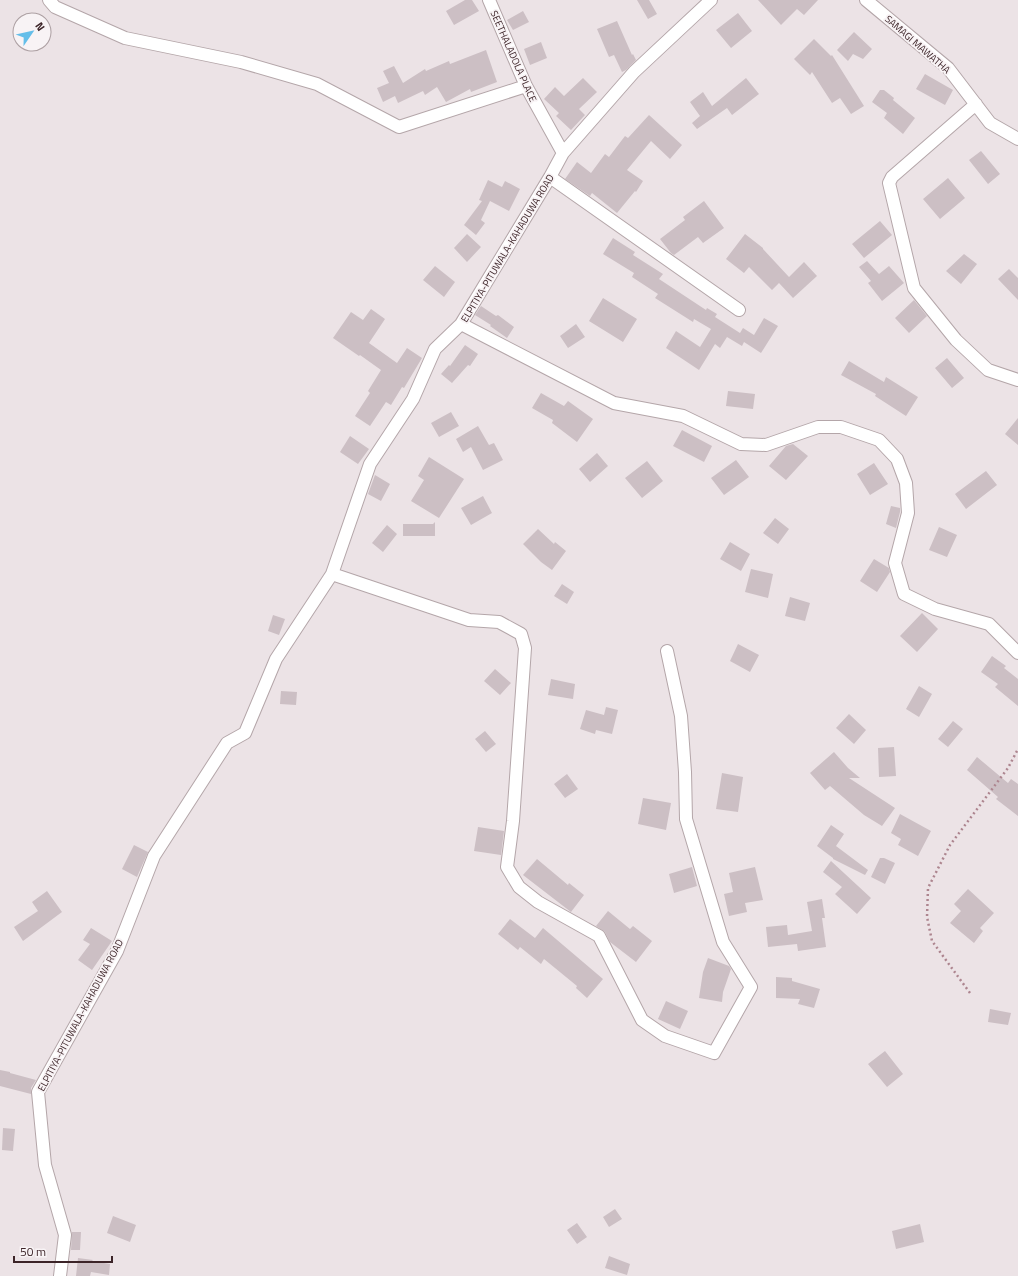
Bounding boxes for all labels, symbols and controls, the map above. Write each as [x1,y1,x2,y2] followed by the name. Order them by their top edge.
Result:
[487,8,541,105] street label: SEETHALADOLA PLACE
[12,12,52,52] north arrow
[882,12,954,77] street label: SAMAGI MAWATHA
[32,19,49,34] text: N
[457,171,558,325] street label: ELPITIYA-PITUWALA-KAHADUWA ROAD
[34,936,127,1094] street label: ELPITIYA-PITUWALA-KAHADUWA ROAD
[14,1238,112,1264] scale bar
[20,1242,46,1261] text: 50 m

